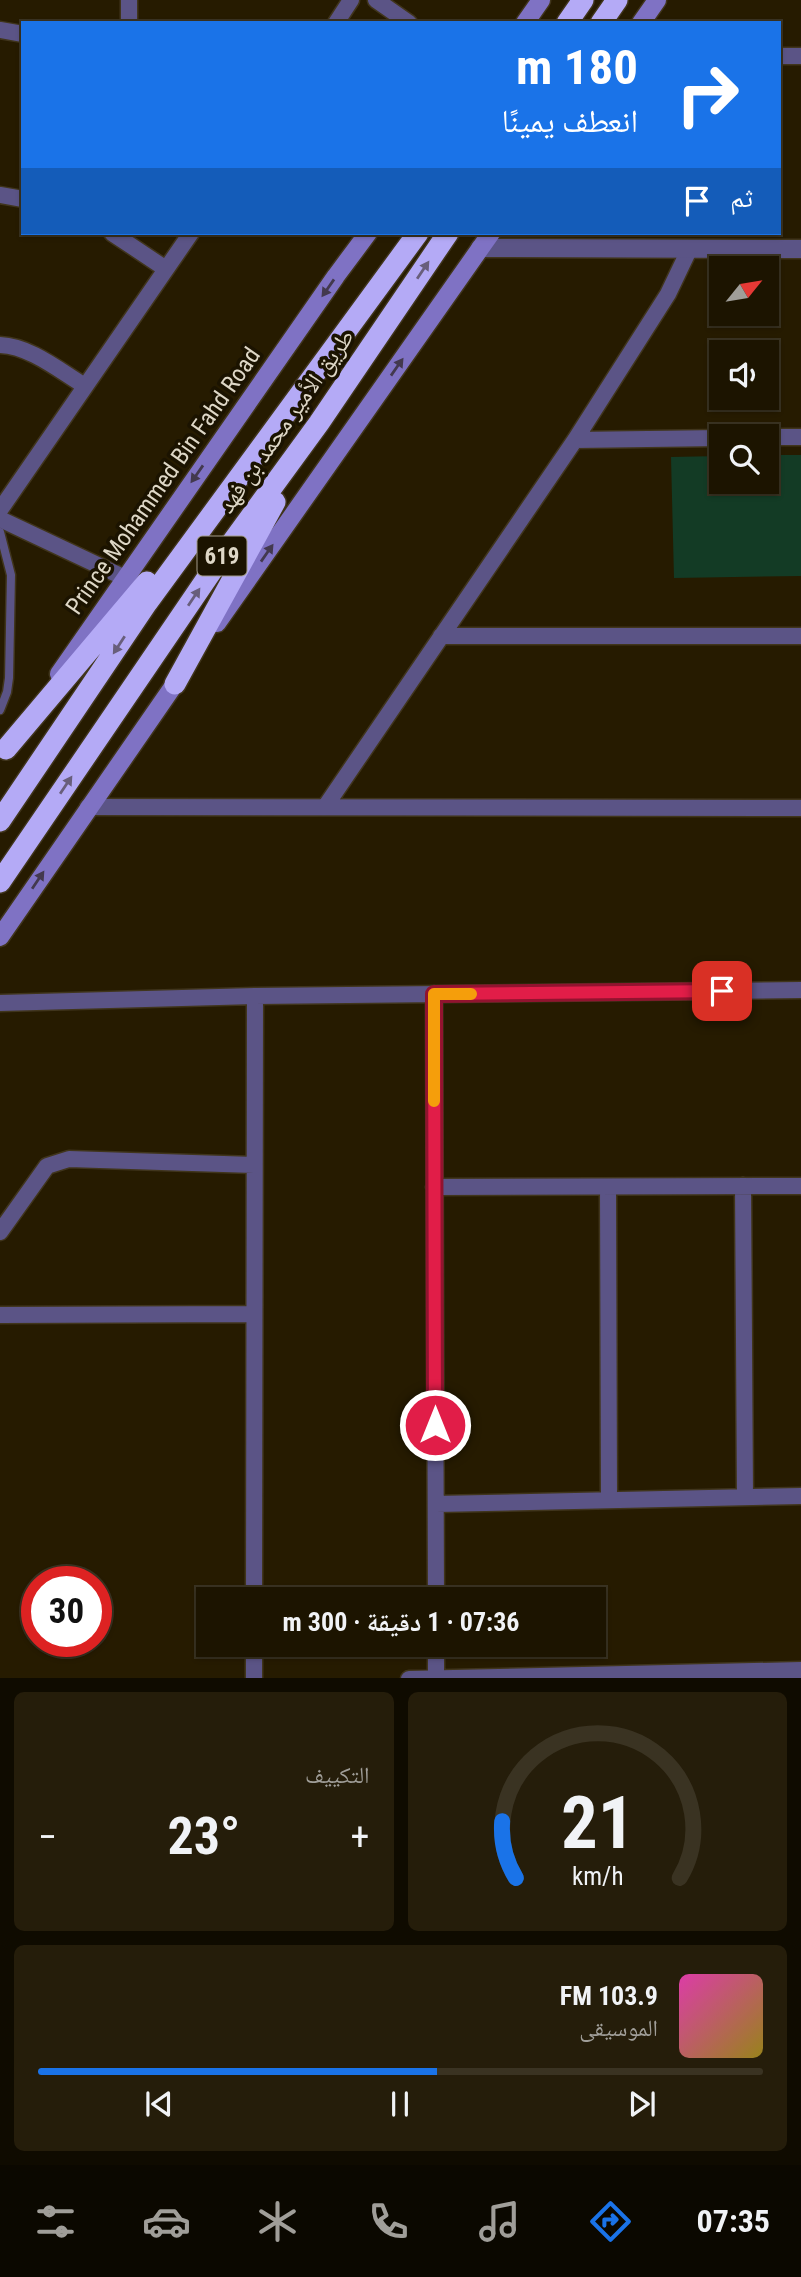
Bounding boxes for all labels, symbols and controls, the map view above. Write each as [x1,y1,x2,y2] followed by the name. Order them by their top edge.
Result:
[516,39,638,96] text: 180 m
[662,49,753,140] icon: right
[502,102,638,140] text: انعطف يمينًا
[678,182,716,220] icon: arrive
[730,183,753,213] text: ثم
[709,256,779,326] north arrow
[709,256,779,494] map controls
[416,261,430,279] one-way arrow
[322,278,335,297] one-way arrow
[212,324,360,518] street label: طريق الأمير محمد بن فهد
[709,340,779,410] button: sound
[60,342,266,620] street label: Prince Mohammed Bin Fahd Road
[390,358,404,376] one-way arrow
[709,424,779,494] button: search
[190,465,204,483] one-way arrow
[198,536,246,576] road number: 619
[260,544,274,562] one-way arrow
[187,588,201,606] one-way arrow
[113,635,126,654] one-way arrow
[59,776,73,794] one-way arrow
[31,871,44,890] one-way arrow
[692,961,752,1021] pin
[703,972,741,1010] icon: arrive
[398,1388,472,1462] position arrow
[21,1566,112,1657] speed limit sign: 30
[283,1607,519,1637] text: 07:36 · 1 دقيقة · 300 m
[305,1762,370,1789] text: التكييف
[560,1780,634,1866] text: 21
[167,1806,240,1867] text: 23°
[38,1815,57,1859] text: −
[351,1815,369,1859] text: +
[572,1861,623,1890] text: km/h
[560,1981,658,2011] text: 103.9 FM
[579,2015,658,2042] text: الموسيقى
[140,2085,178,2123] icon: previous
[381,2085,419,2123] icon: pause
[623,2085,661,2123] icon: next
[31,2197,80,2246] icon: filters
[142,2197,191,2246] icon: car
[253,2197,302,2246] icon: climate
[364,2197,413,2246] icon: phone
[475,2197,524,2246] icon: music
[586,2197,635,2246] icon: directions
[697,2202,770,2240] text: 07:35

